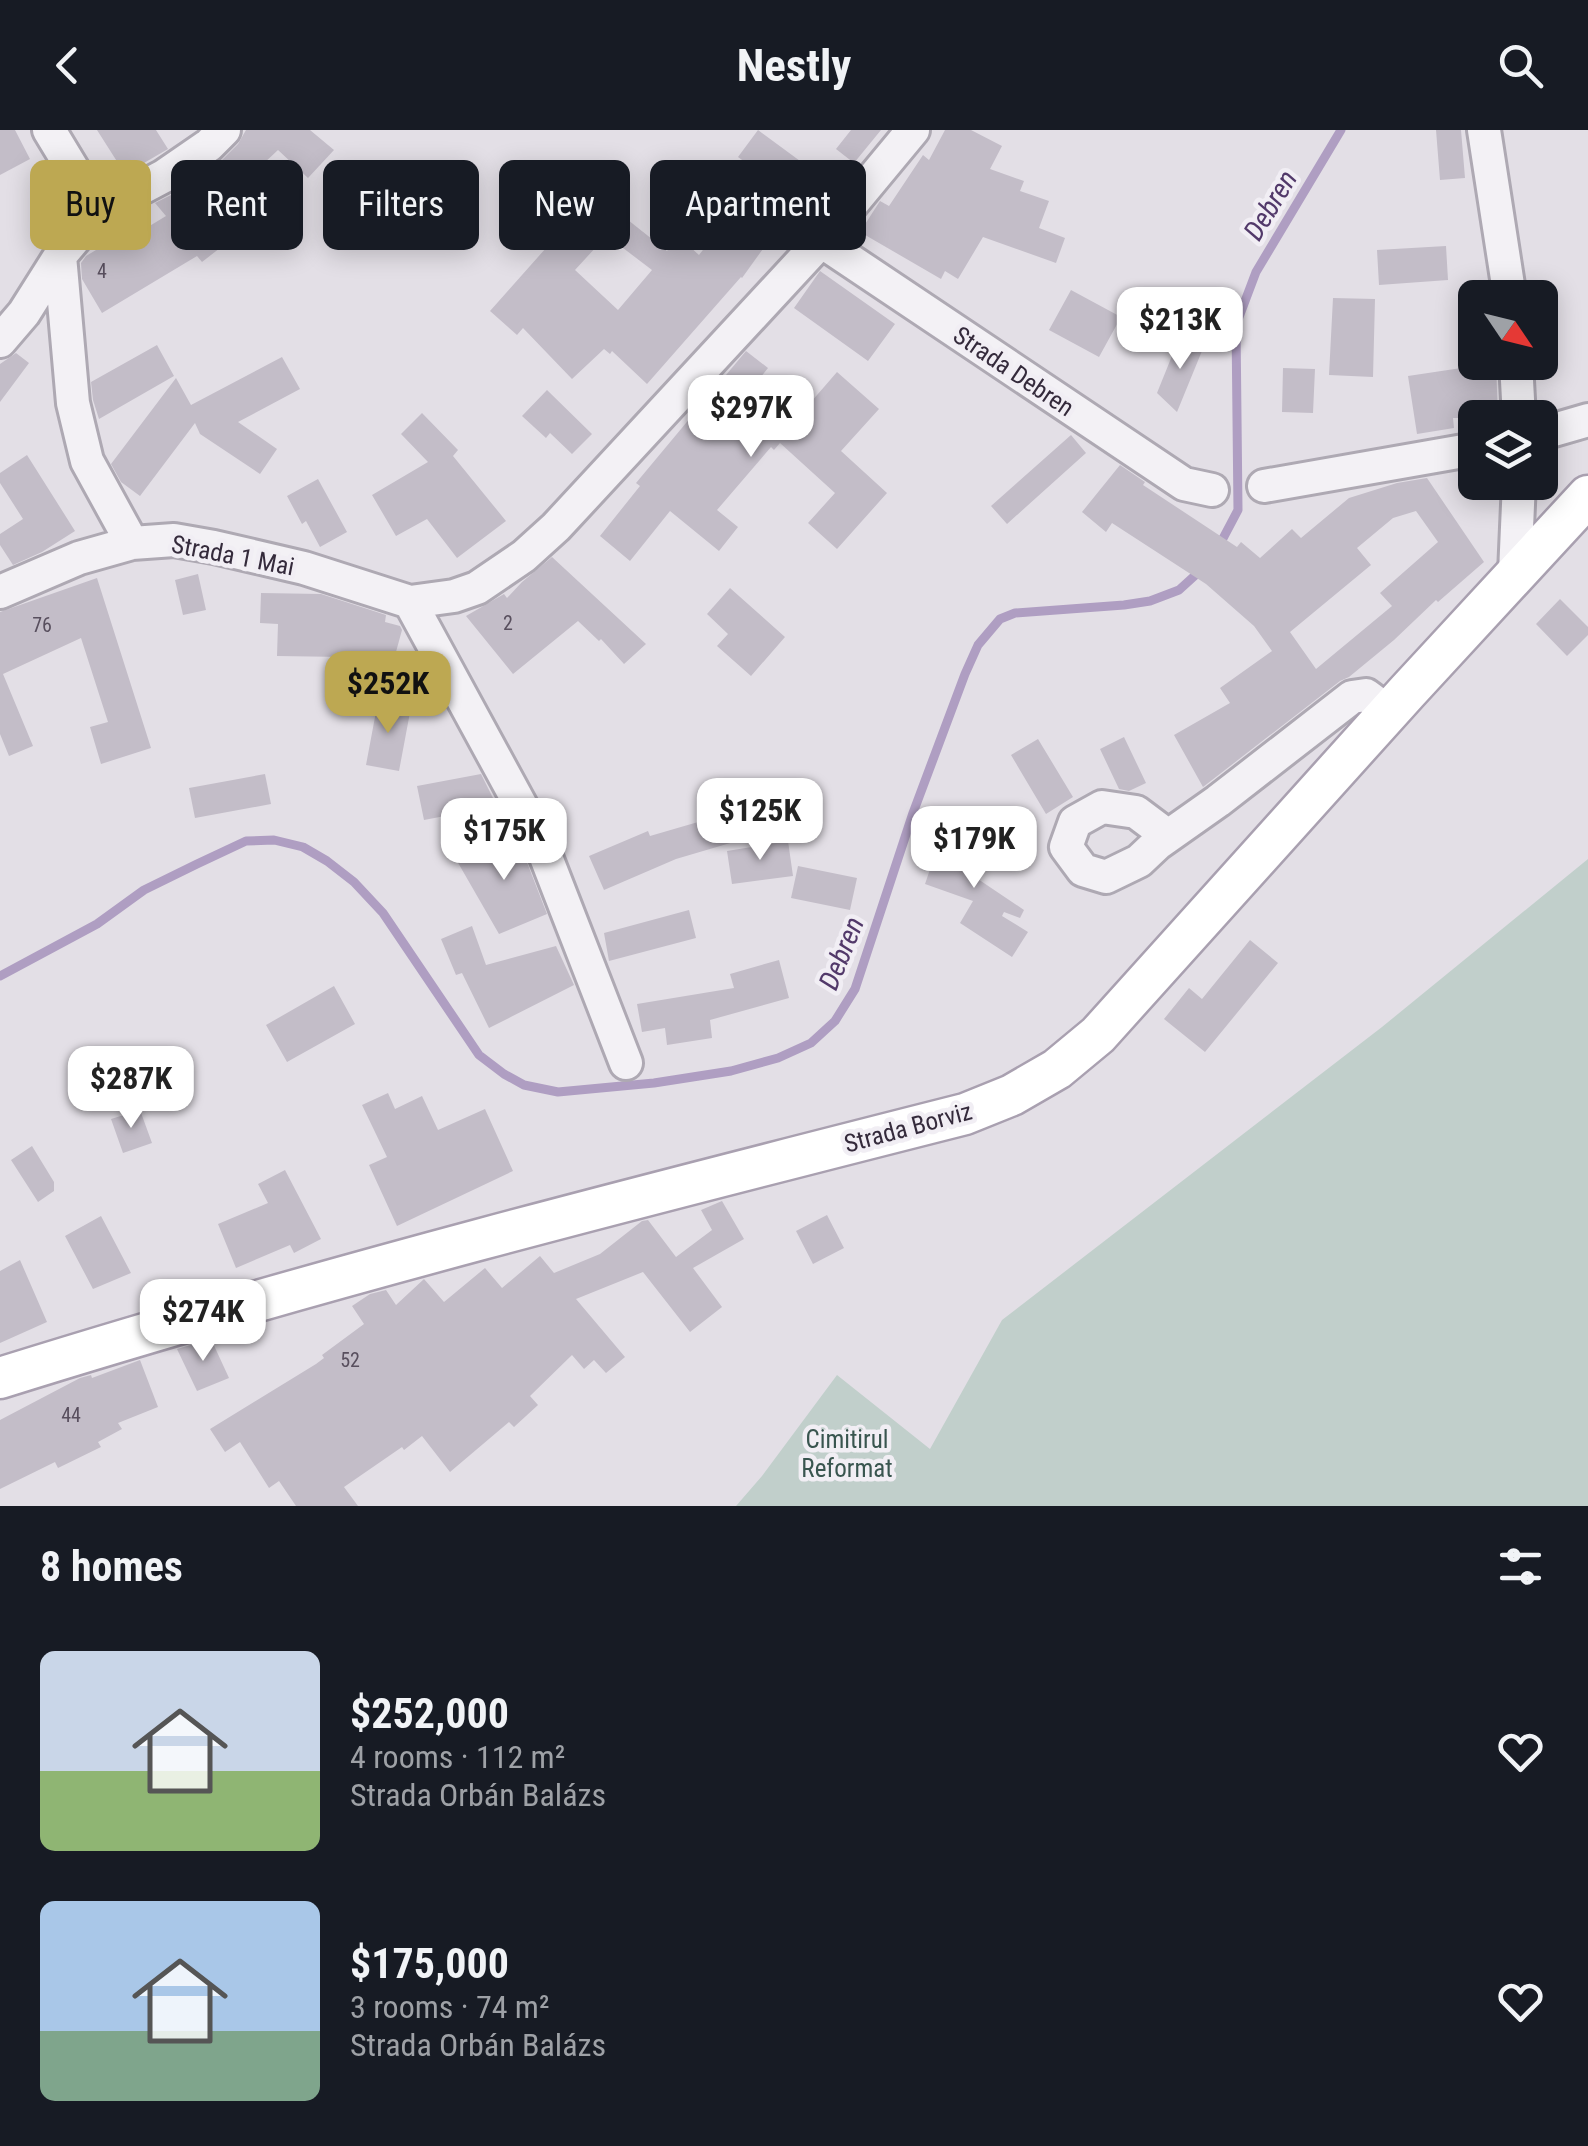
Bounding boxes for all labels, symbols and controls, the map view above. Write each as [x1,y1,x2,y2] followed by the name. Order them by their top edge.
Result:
[40,38,95,93] icon: back
[1493,38,1548,93] icon: search
[737,39,851,92] text: Nestly
[30,160,151,250] chip: Buy
[171,160,303,250] chip: Rent
[323,160,479,250] chip: Filters
[499,160,630,250] chip: New
[650,160,866,250] chip: Apartment
[1237,164,1304,246] water label: Debren
[97,259,107,283] house number: 4
[1458,280,1558,380] north arrow
[1458,280,1558,500] map controls
[1110,287,1250,372] pin: $213K
[1139,300,1221,338] text: $213K
[948,320,1079,422] street label: Strada Debren
[681,375,821,460] pin: $297K
[710,388,792,426] text: $297K
[1458,400,1558,500] button: layers
[169,529,297,582] street label: Strada 1 Mai
[503,611,513,635] house number: 2
[32,613,52,637] house number: 76
[318,651,458,736] pin: $252K
[347,664,429,702] text: $252K
[690,778,830,863] pin: $125K
[719,791,801,829] text: $125K
[434,798,574,883] pin: $175K
[904,806,1044,891] pin: $179K
[463,811,545,849] text: $175K
[933,819,1015,857] text: $179K
[812,912,871,994] water label: Debren
[61,1046,201,1131] pin: $287K
[90,1059,172,1097] text: $287K
[841,1097,975,1158] street label: Strada Borviz
[133,1279,273,1364] pin: $274K
[162,1292,244,1330] text: $274K
[340,1348,360,1372] house number: 52
[61,1403,81,1427] house number: 44
[801,1425,893,1483] park label: Cimitirul Reformat
[1493,1539,1548,1594] icon: filters
[40,1542,183,1591] text: 8 homes
[350,1689,509,1738] text: $252,000
[120,1691,240,1811] icon: home
[1493,1724,1548,1779] icon: heart
[350,1738,565,1776] text: 4 rooms · 112 m²
[350,1776,606,1814] text: Strada Orbán Balázs
[350,1939,509,1988] text: $175,000
[120,1941,240,2061] icon: home
[1493,1974,1548,2029] icon: heart
[350,1988,549,2026] text: 3 rooms · 74 m²
[350,2026,606,2064] text: Strada Orbán Balázs

